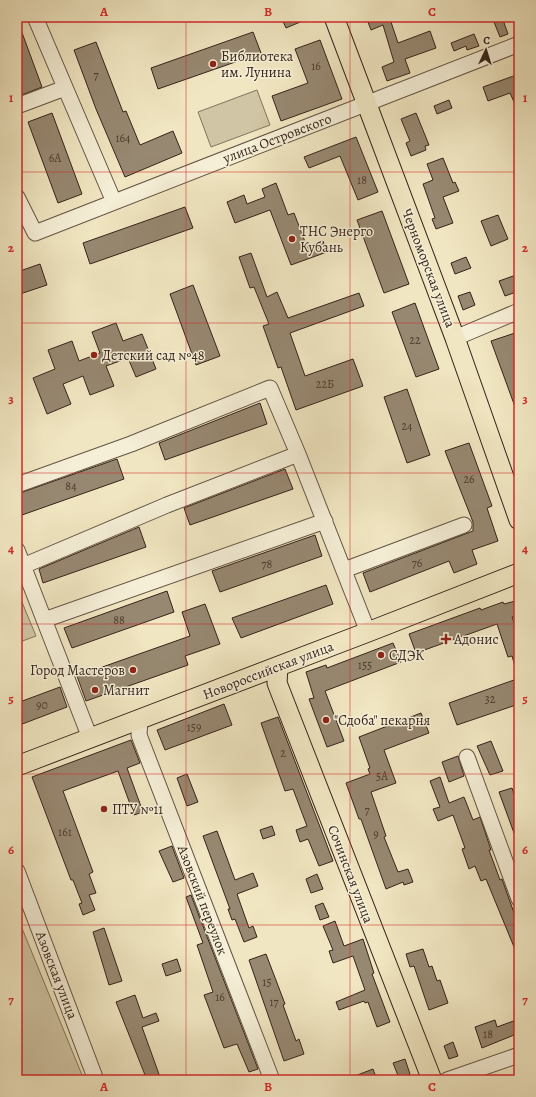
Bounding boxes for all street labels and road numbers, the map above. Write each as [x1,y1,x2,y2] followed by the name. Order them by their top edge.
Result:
[219,109,334,168] street label: улица Островского
[397,206,460,331] street label: Черноморская улица
[200,637,337,704] street label: Новороссийская улица
[323,823,378,926] street label: Сочинская улица
[172,842,232,958] street label: Азовский переулок
[31,928,82,1022] street label: Азовская улица

